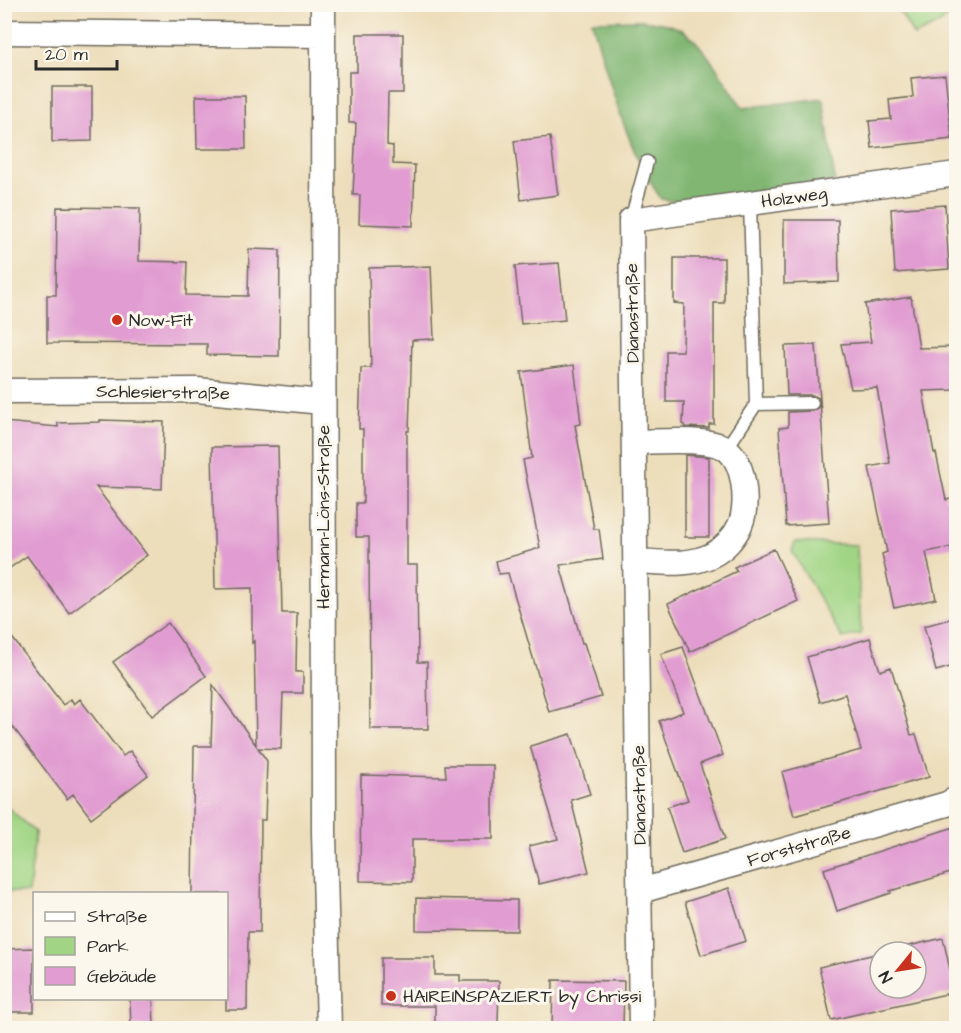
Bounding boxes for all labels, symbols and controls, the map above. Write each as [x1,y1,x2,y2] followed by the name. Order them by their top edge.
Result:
[36,33,117,71] scale bar
[45,42,88,67] text: 20 m
[759,181,829,215] street label: Holzweg
[619,263,646,363] street label: Dianastraße
[129,308,194,333] place label: Now-Fit
[110,313,124,327] marker: Now-Fit
[96,379,230,406] street label: Schlesierstraße
[311,425,336,609] street label: Hermann-Löns-Straße
[626,745,653,845] street label: Dianastraße
[744,820,854,873] street label: Forststraße
[33,892,228,1000] legend
[87,904,148,929] text: Straße
[87,934,129,959] text: Park
[868,940,928,1000] north arrow
[87,964,157,989] text: Gebäude
[874,967,898,987] text: N
[403,984,642,1010] place label: HAIREINSPAZIERT by Chrissi
[384,989,398,1003] marker: HAIREINSPAZIERT by Chrissi

